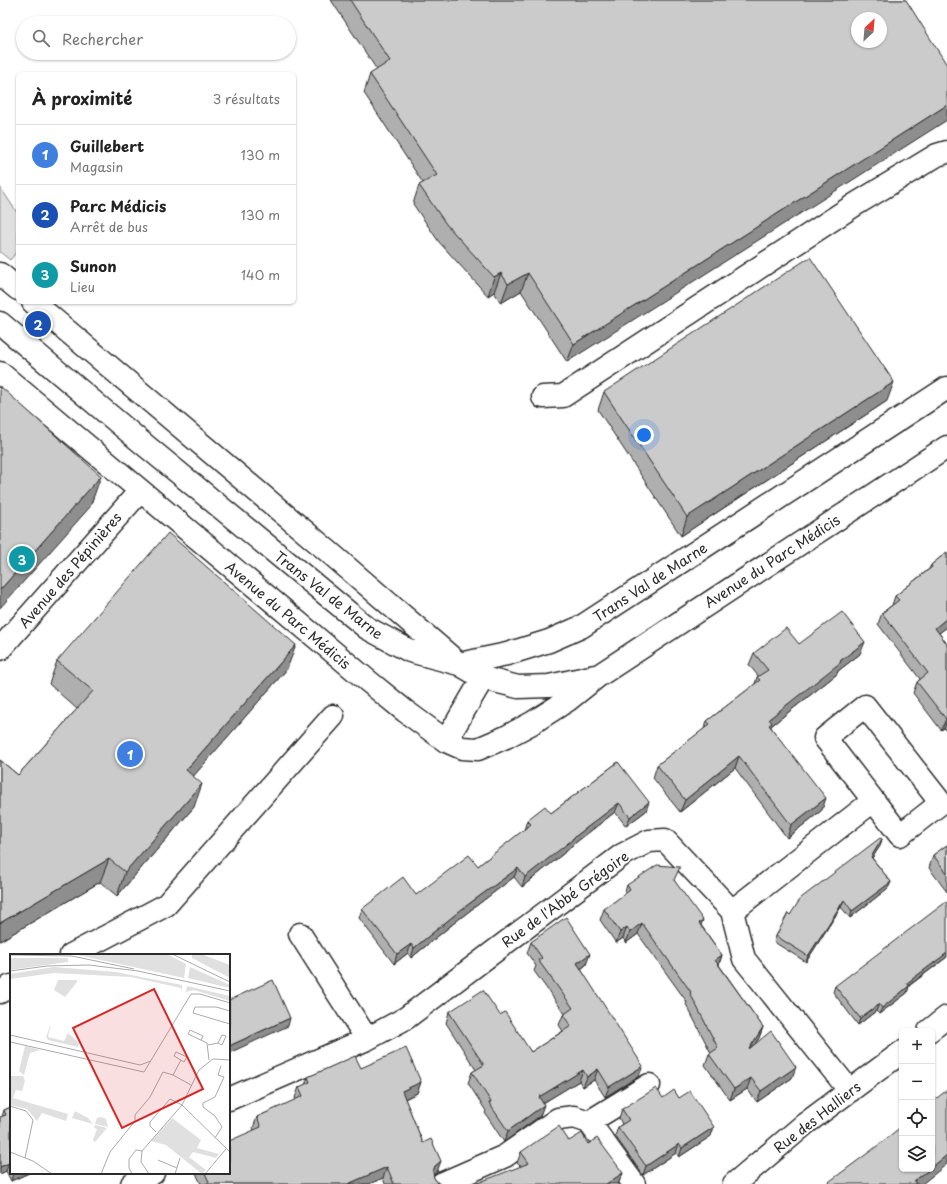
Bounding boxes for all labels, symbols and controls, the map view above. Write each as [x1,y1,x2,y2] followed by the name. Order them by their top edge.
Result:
[851,12,887,48] north arrow
[16,16,296,60] search box
[30,27,52,49] icon: search
[62,27,143,50] text: Rechercher
[32,85,132,111] text: À proximité
[213,89,280,108] text: 3 résultats
[70,134,144,157] text: Guillebert
[42,145,48,164] text: 1
[241,145,280,164] text: 130 m
[70,157,123,176] text: Magasin
[70,194,166,217] text: Parc Médicis
[40,205,50,224] text: 2
[241,205,280,224] text: 130 m
[70,217,148,236] text: Arrêt de bus
[70,254,117,277] text: Sunon
[41,265,49,284] text: 3
[241,265,280,284] text: 140 m
[70,277,95,296] text: Lieu
[25,309,51,339] pin: 2
[634,425,654,445] your location
[14,508,126,632] street label: Avenue des Pépinières
[700,509,844,613] street label: Avenue du Parc Médicis
[589,537,711,627] street label: Trans Val de Marne
[9,544,35,574] pin: 3
[270,546,388,644] street label: Trans Val de Marne
[221,556,355,674] street label: Avenue du Parc Médicis
[117,739,143,769] pin: 1
[497,846,633,952] street label: Rue de l'Abbé Grégoire
[10,954,230,1174] inset map
[899,1028,935,1172] map controls
[899,1028,935,1064] button: +
[899,1064,935,1100] button: −
[769,1076,865,1158] street label: Rue des Halliers
[899,1100,935,1136] button: locate
[899,1136,935,1172] button: layers

